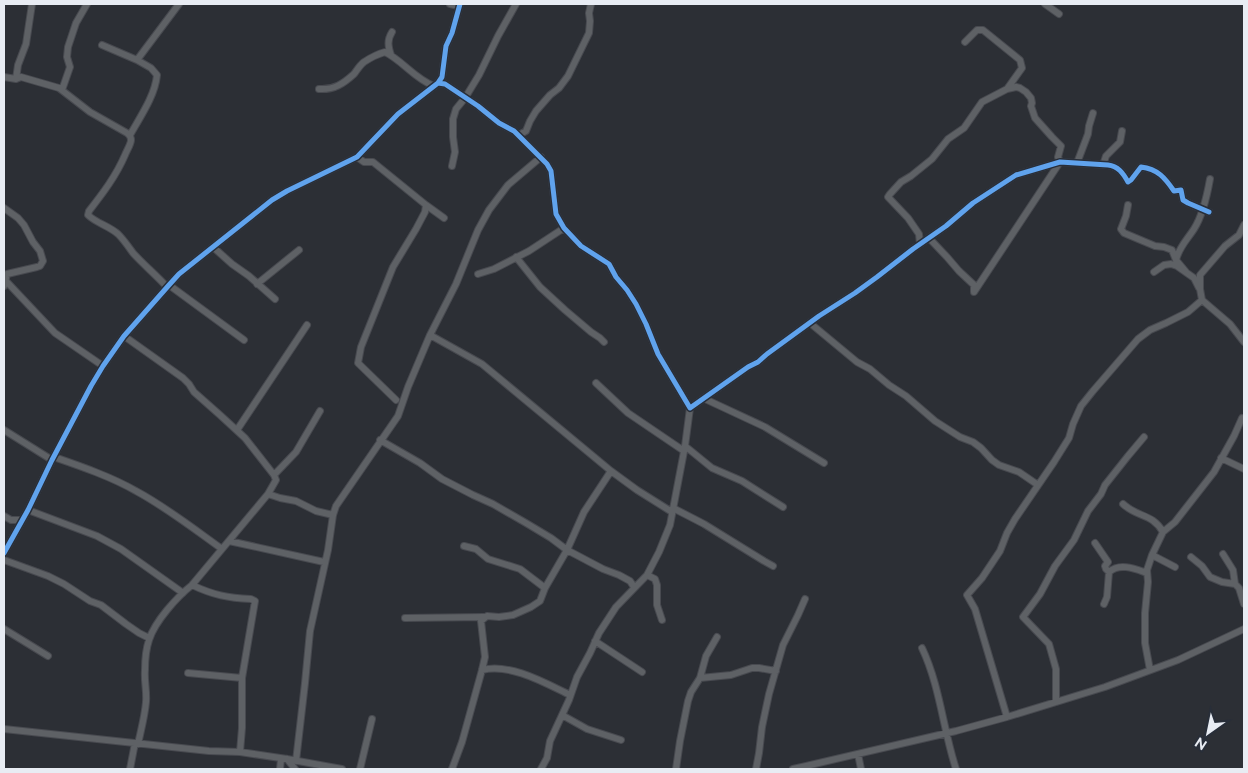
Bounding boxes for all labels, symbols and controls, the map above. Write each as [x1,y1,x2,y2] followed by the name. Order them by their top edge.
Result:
[1183,708,1233,758] north arrow
[1192,734,1210,754] text: N

